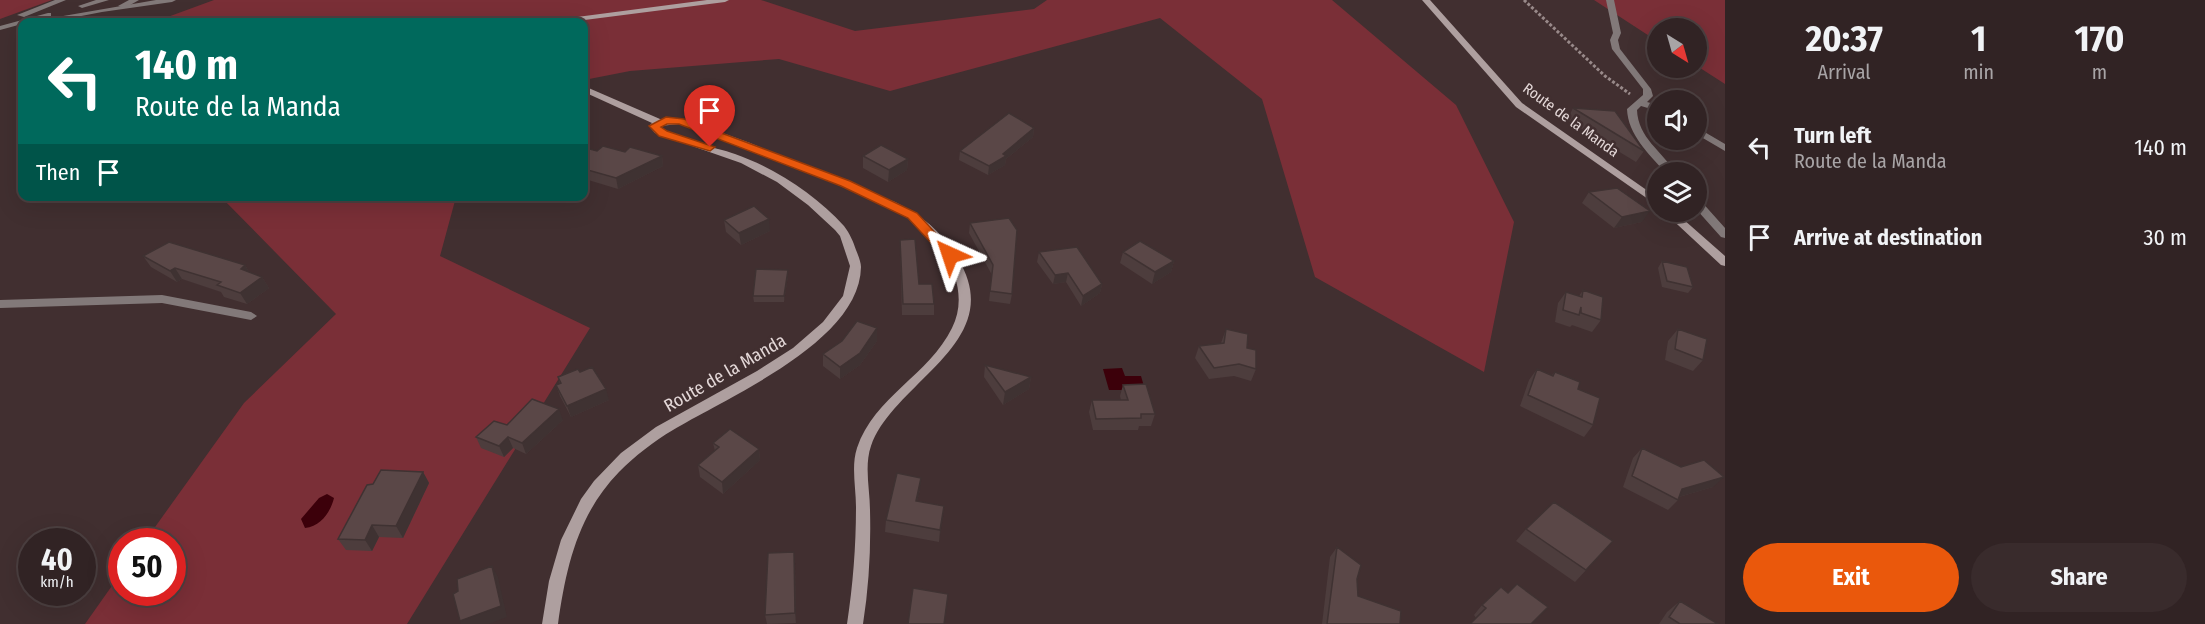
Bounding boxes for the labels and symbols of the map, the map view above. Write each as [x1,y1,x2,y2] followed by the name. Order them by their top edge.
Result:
[1647,18,1707,78] north arrow
[1519,79,1623,161] street label: Route de la Manda
[684,85,735,147] pin
[918,223,982,287] position arrow
[660,329,790,417] street label: Route de la Manda
[108,528,186,606] speed limit sign: 50

